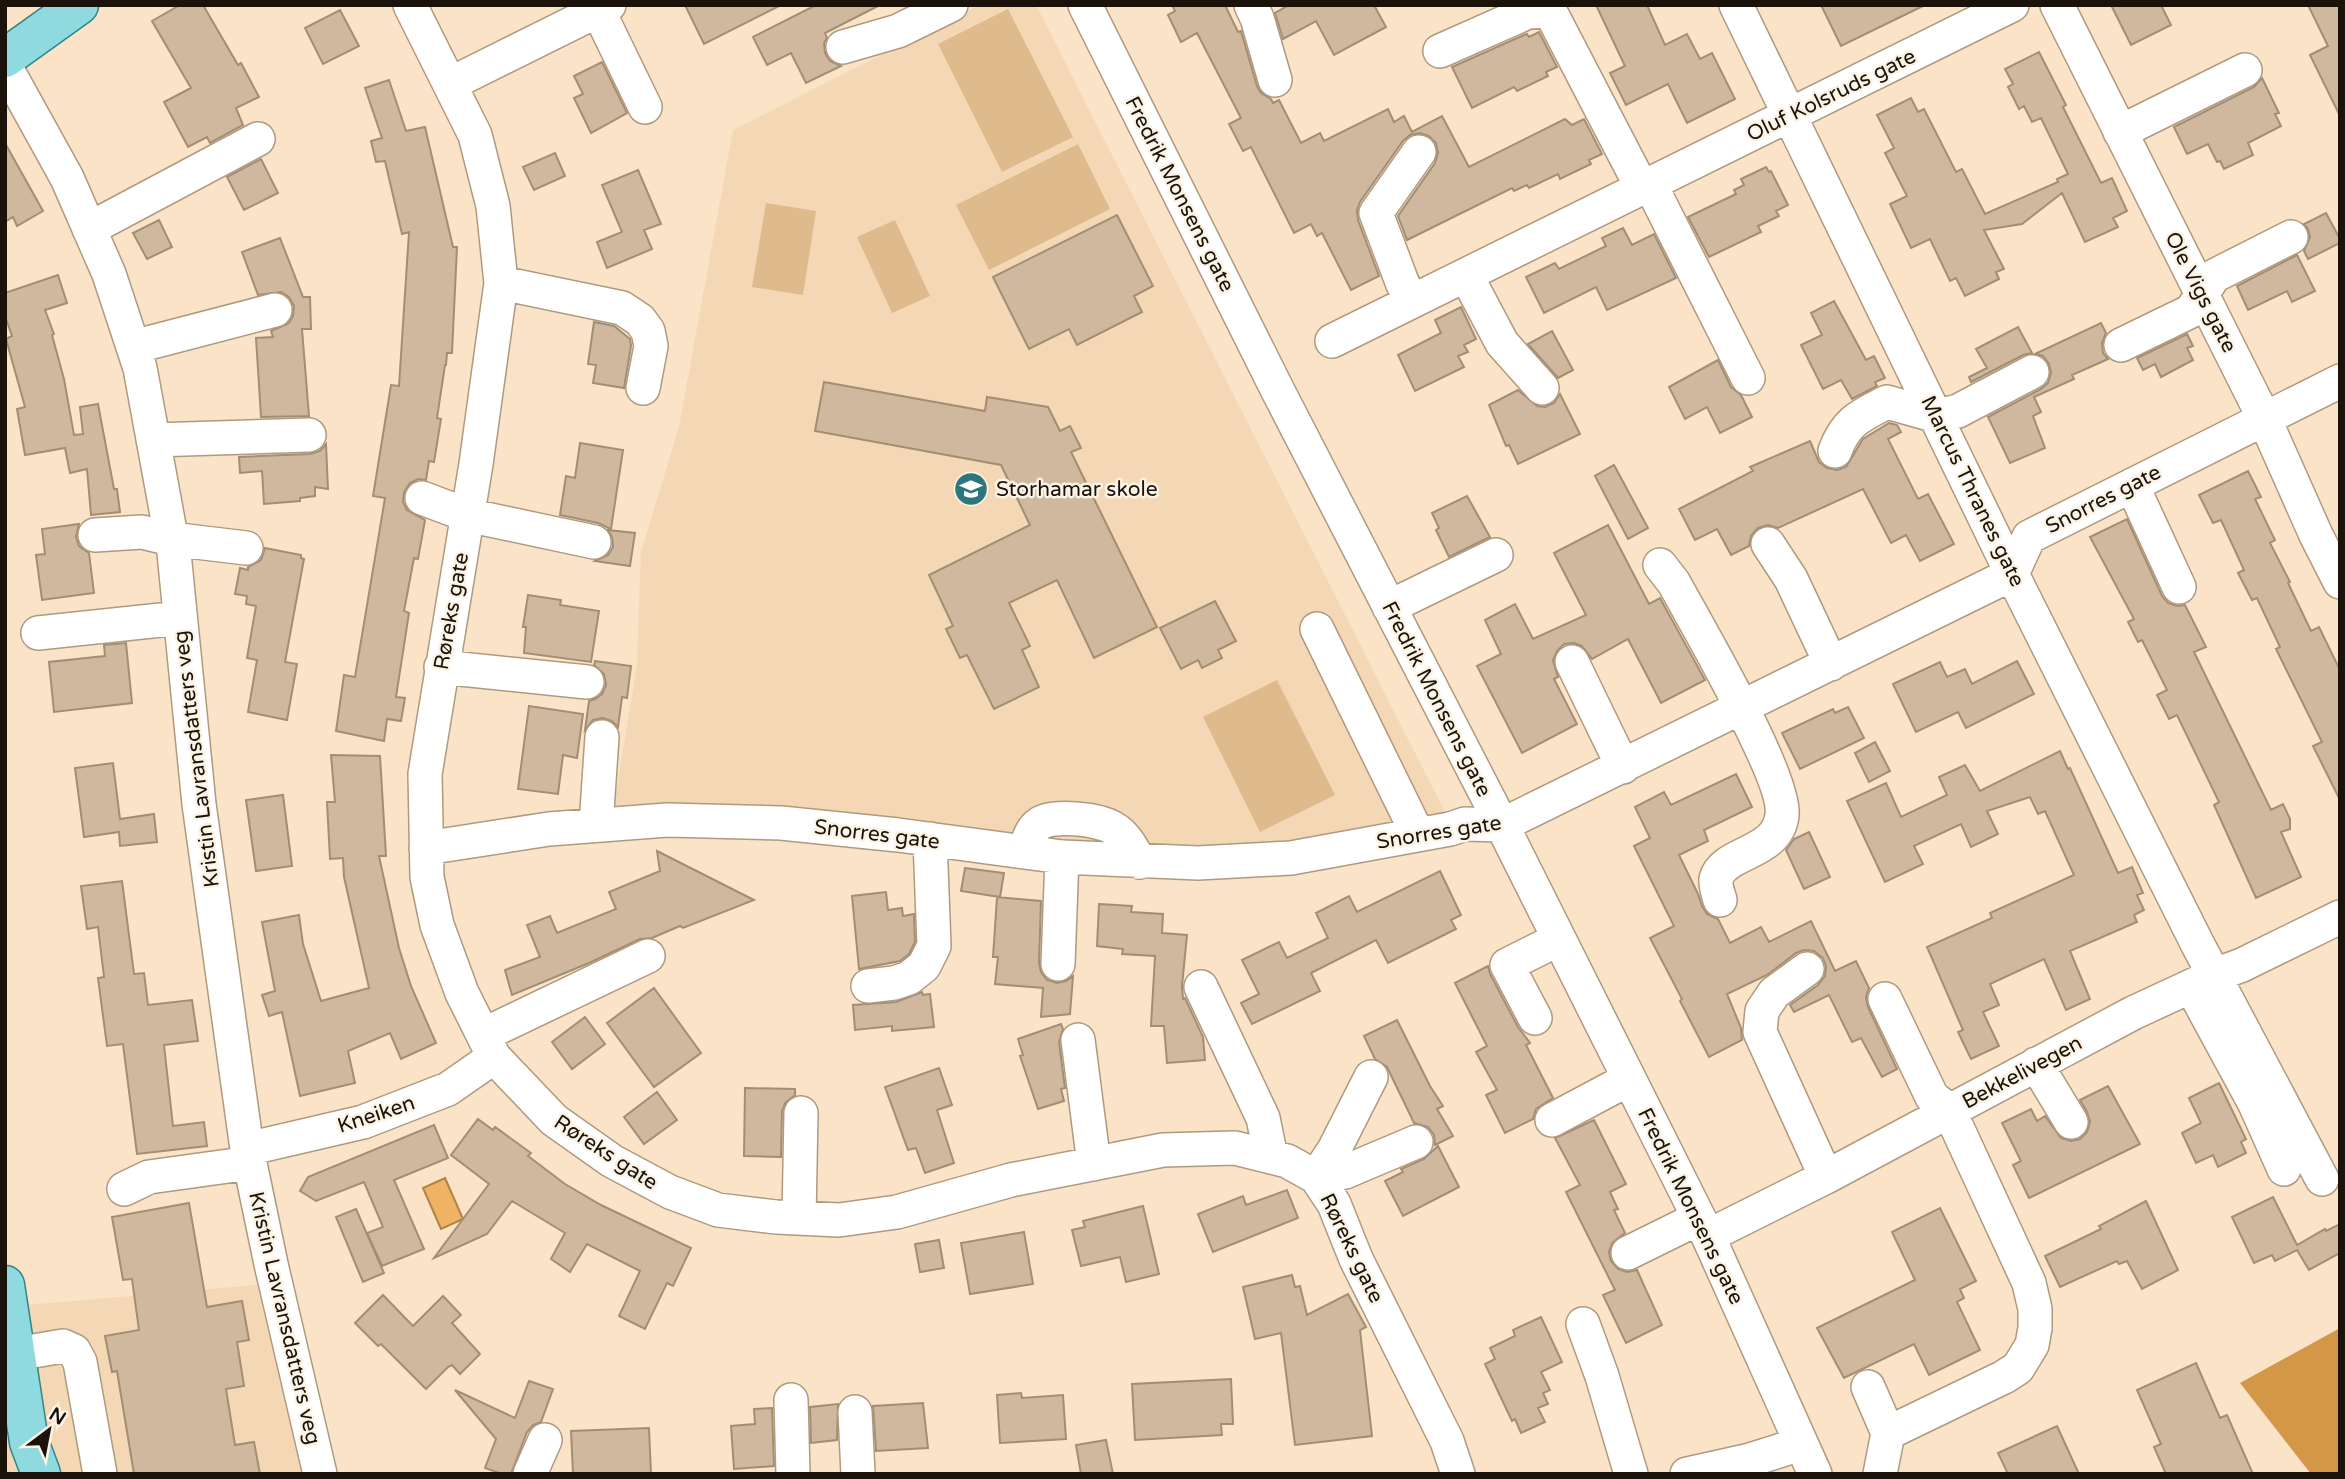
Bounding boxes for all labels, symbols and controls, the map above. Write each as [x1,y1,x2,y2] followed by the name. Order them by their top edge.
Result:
[1743,44,1920,147] street label: Oluf Kolsruds gate
[1119,92,1240,296] street label: Fredrik Monsens gate
[2159,228,2242,357] street label: Ole Vigs gate
[1915,392,2030,591] street label: Marcus Thranes gate
[2041,460,2165,539] street label: Snorres gate
[952,470,990,508] school or university icon: Storhamar skole
[996,477,1158,502] place label: Storhamar skole
[429,550,474,672] street label: Røreks gate
[1376,597,1497,801] street label: Fredrik Monsens gate
[168,629,225,889] street label: Kristin Lavransdatters veg
[1375,810,1503,855] street label: Snorres gate
[813,814,941,855] street label: Snorres gate
[1958,1030,2086,1115] street label: Bekkelivegen
[334,1090,418,1139] street label: Kneiken
[1632,1104,1749,1309] street label: Fredrik Monsens gate
[549,1110,662,1195] street label: Røreks gate
[243,1189,326,1447] street label: Kristin Lavransdatters veg
[1314,1189,1389,1307] street label: Røreks gate
[14,1395,84,1465] north arrow
[45,1403,70,1430] text: N

